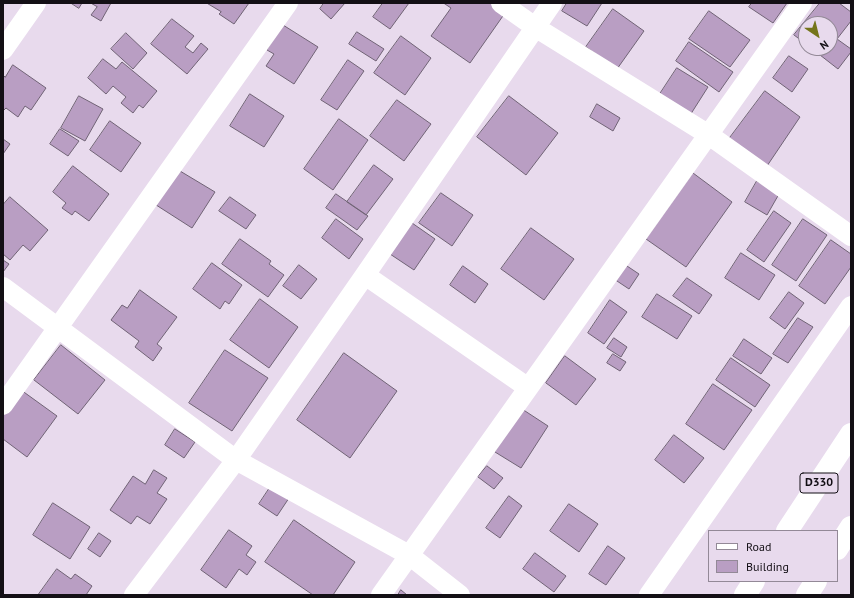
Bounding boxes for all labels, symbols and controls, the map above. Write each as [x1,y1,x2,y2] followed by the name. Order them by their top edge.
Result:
[798,16,838,56] north arrow
[817,37,831,53] text: N
[800,473,838,493] road number: D330
[708,530,838,582] legend
[746,539,771,554] text: Road
[746,559,789,574] text: Building

